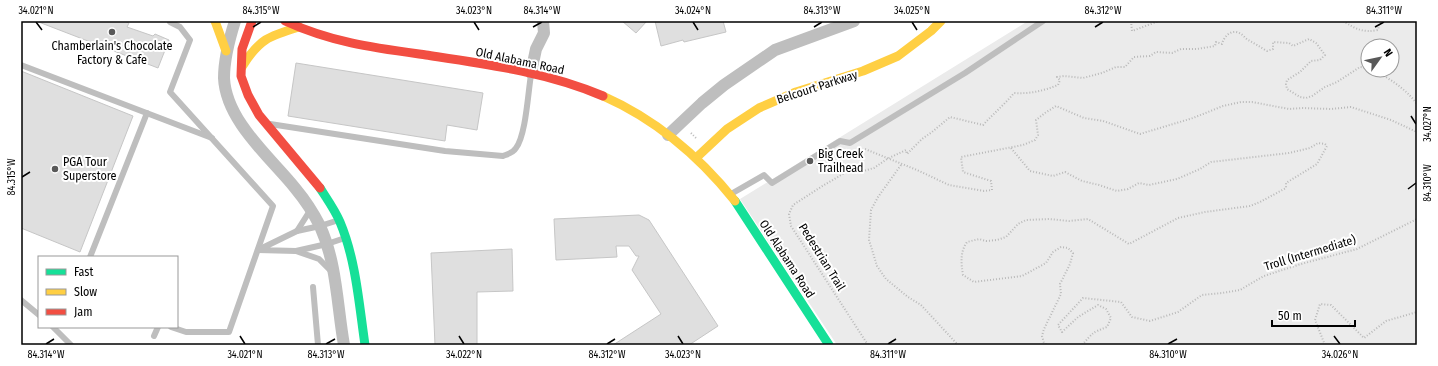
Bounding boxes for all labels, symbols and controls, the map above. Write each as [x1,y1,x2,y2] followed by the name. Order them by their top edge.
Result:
[18,5,54,17] text: 34.021°N
[243,5,280,17] text: 84.315°W
[456,5,492,17] text: 34.023°N
[523,5,561,17] text: 84.314°W
[675,5,711,17] text: 34.024°N
[804,5,841,17] text: 84.313°W
[894,5,930,17] text: 34.025°N
[1085,5,1122,17] text: 84.312°W
[1366,5,1403,17] text: 84.311°W
[107,27,117,37] marker: Chamberlain's Chocolate Factory & Cafe
[1360,38,1400,78] north arrow
[52,39,172,67] place label: Chamberlain's Chocolate Factory & Cafe
[474,45,566,77] street label: Old Alabama Road
[1381,47,1395,59] text: N
[775,67,860,107] street label: Belcourt Parkway
[1422,106,1434,142] text: 34.027°N
[818,147,864,175] place label: Big Creek Trailhead
[63,155,117,183] place label: PGA Tour Superstore
[805,156,815,166] marker: Big Creek Trailhead
[6,158,18,195] text: 84.315°W
[50,164,60,174] marker: PGA Tour Superstore
[1422,164,1434,202] text: 84.310°W
[757,217,817,301] street label: Old Alabama Road
[796,221,848,293] street label: Pedestrian Trail
[1262,232,1358,274] street label: Troll (Intermediate)
[38,256,178,328] legend
[74,265,93,279] text: Fast
[74,285,97,299] text: Slow
[1272,302,1355,328] scale bar
[74,305,92,319] text: Jam
[1278,309,1302,323] text: 50 m
[27,349,65,361] text: 84.314°W
[227,349,263,361] text: 34.021°N
[308,349,345,361] text: 84.313°W
[446,349,482,361] text: 34.022°N
[589,349,626,361] text: 84.312°W
[665,349,701,361] text: 34.023°N
[870,349,907,361] text: 84.311°W
[1149,349,1187,361] text: 84.310°W
[1322,349,1358,361] text: 34.026°N

